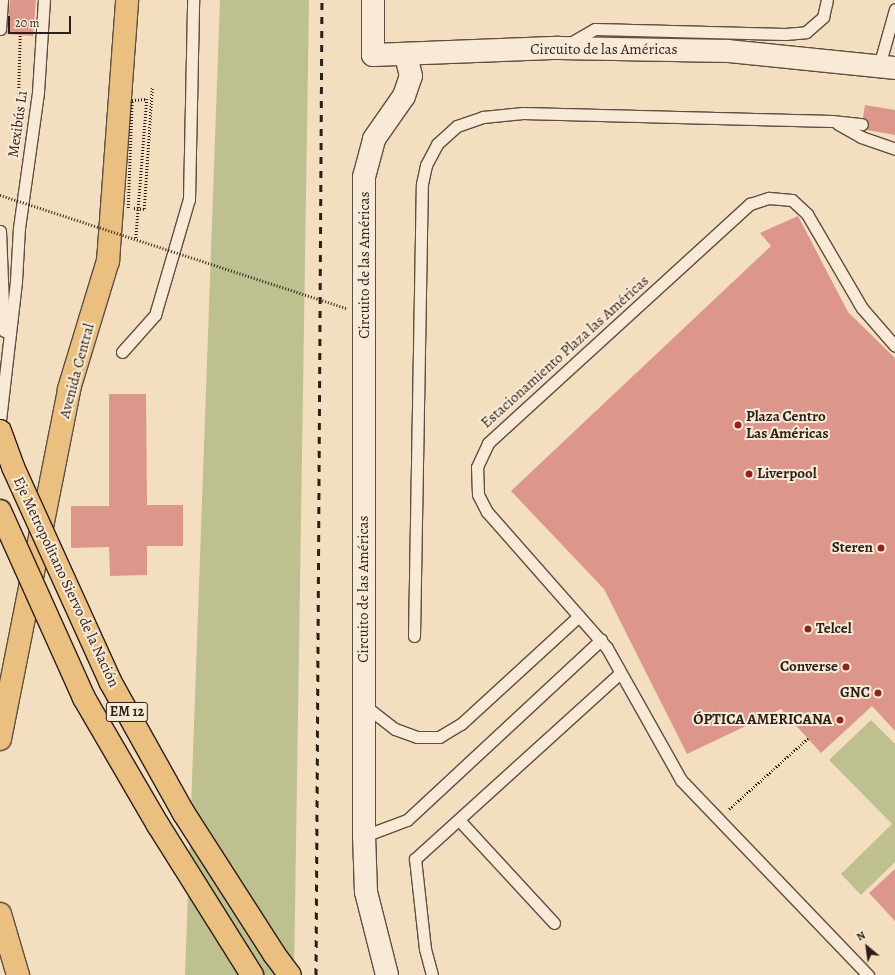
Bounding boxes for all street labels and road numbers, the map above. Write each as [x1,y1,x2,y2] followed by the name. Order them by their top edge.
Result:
[530,41,678,59] street label: Circuito de las Américas
[4,89,32,159] street label: Mexibús L1
[356,191,374,339] street label: Circuito de las Américas
[477,272,653,432] street label: Estacionamiento Plaza las Américas
[56,322,98,420] street label: Avenida Central
[9,474,123,690] street label: Eje Metropolitano Siervo de la Nación
[355,515,373,663] street label: Circuito de las Américas
[105,700,149,724] road number: EM 12

